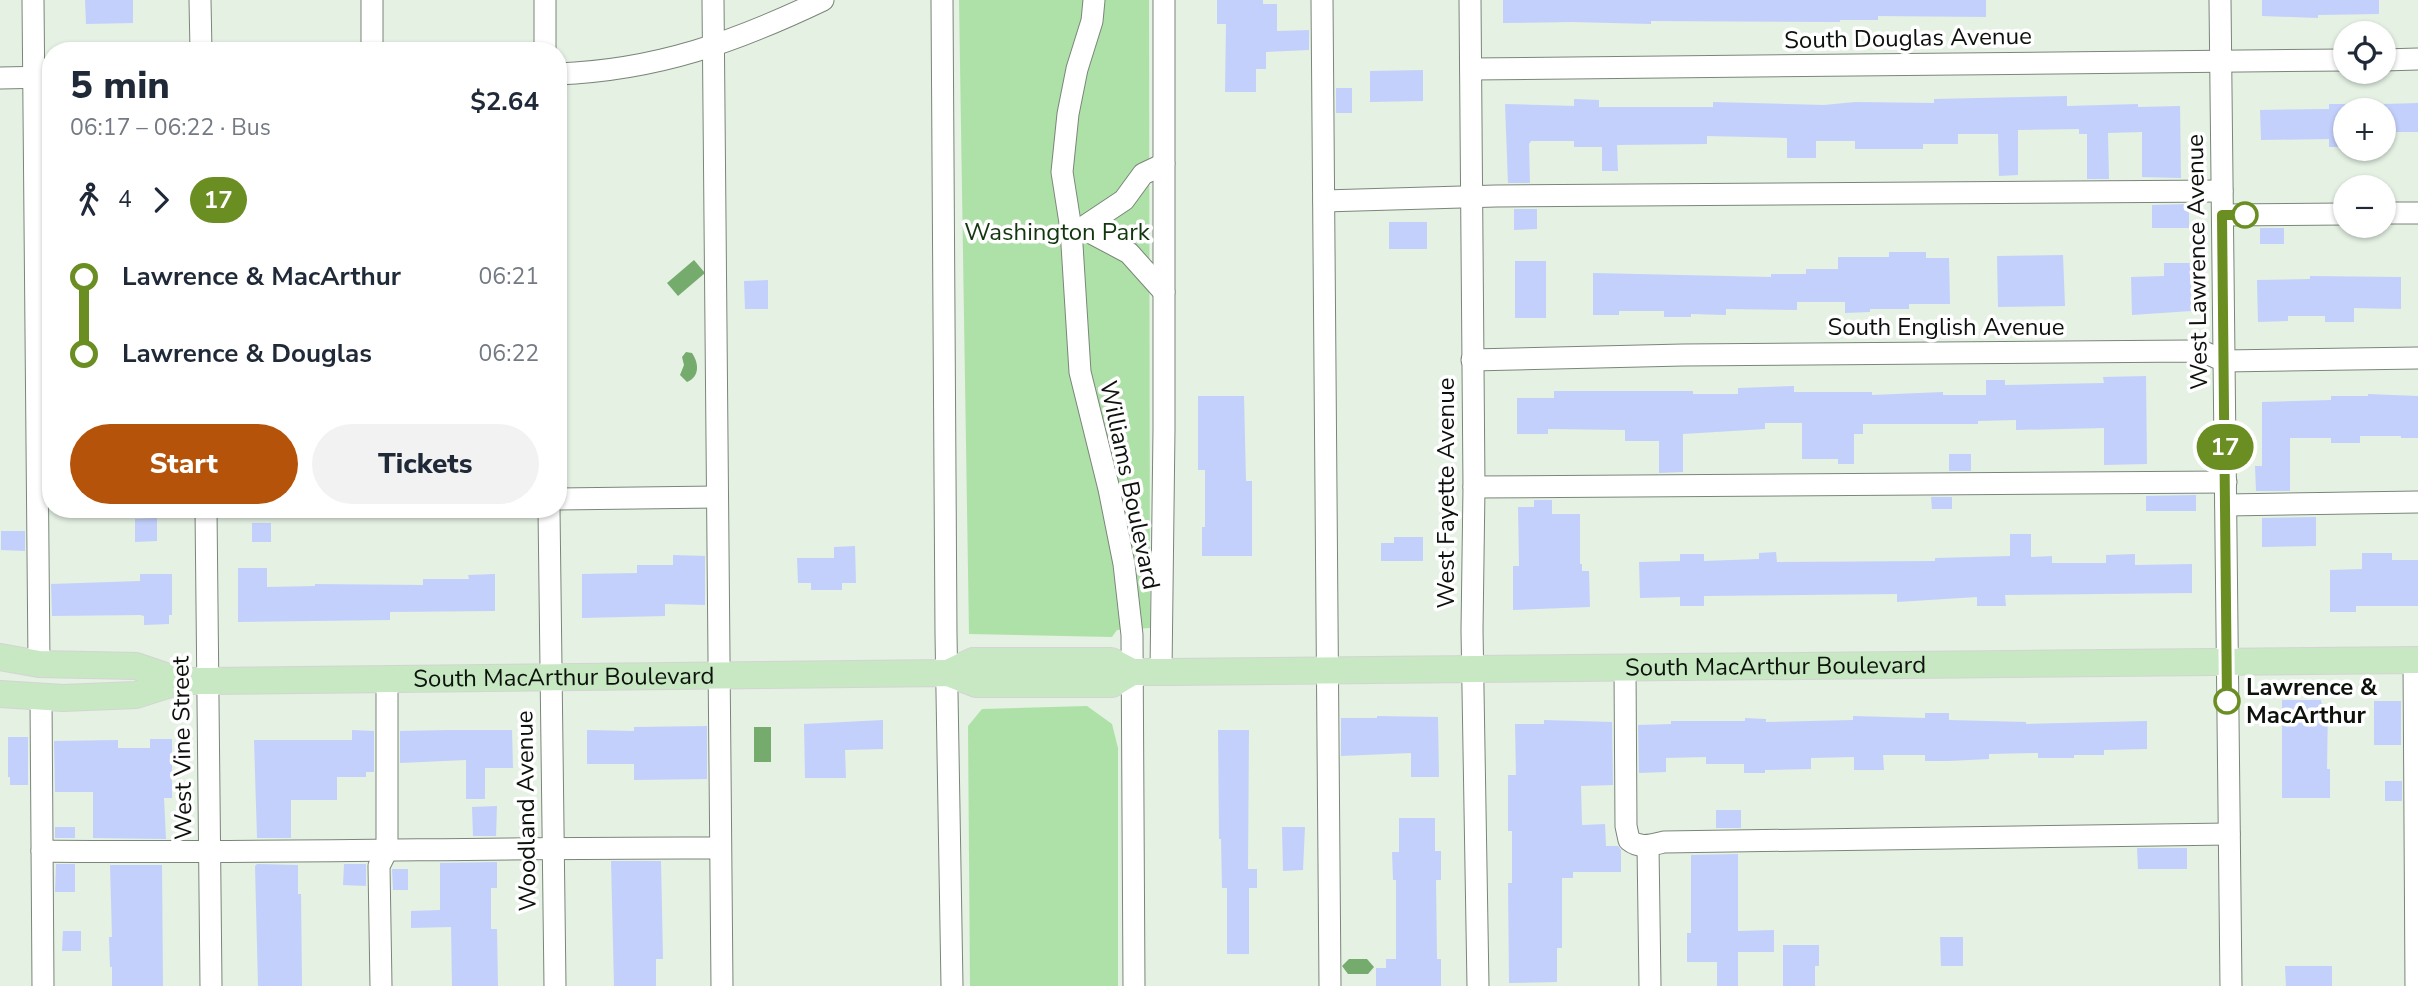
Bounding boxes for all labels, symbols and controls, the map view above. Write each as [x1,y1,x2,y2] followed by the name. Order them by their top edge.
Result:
[1784,20,2032,56] street label: South Douglas Avenue
[2333,21,2396,238] map controls
[2333,21,2396,84] button: locate
[70,60,170,111] text: 5 min
[470,84,539,119] text: $2.64
[2333,98,2396,161] button: +
[70,112,271,143] text: 06:17 – 06:22 · Bus
[2179,134,2215,390] street label: West Lawrence Avenue
[2333,175,2396,238] button: −
[70,181,108,219] icon: walk
[142,181,180,219] icon: forward
[118,184,132,215] text: 4
[204,184,233,216] text: 17
[2232,202,2258,228] unlabelled marker
[964,216,1151,248] park label: Washington Park
[122,259,401,294] text: Lawrence & MacArthur
[479,261,539,292] text: 06:21
[1827,311,2065,343] street label: South English Avenue
[122,336,372,371] text: Lawrence & Douglas
[479,338,539,369] text: 06:22
[1092,378,1168,592] street label: Williams Boulevard
[1430,378,1462,608] street label: West Fayette Avenue
[70,424,298,504] button: Start
[312,424,539,504] button: Tickets
[2194,424,2256,470] line badge: 17
[2211,431,2239,463] text: 17
[1625,649,1926,684] street label: South MacArthur Boulevard
[164,655,200,840] street label: West Vine Street
[413,660,715,695] street label: South MacArthur Boulevard
[2246,671,2378,731] place label: Lawrence & MacArthur
[2214,688,2240,714] marker: Lawrence & MacArthur
[508,710,544,912] street label: Woodland Avenue

